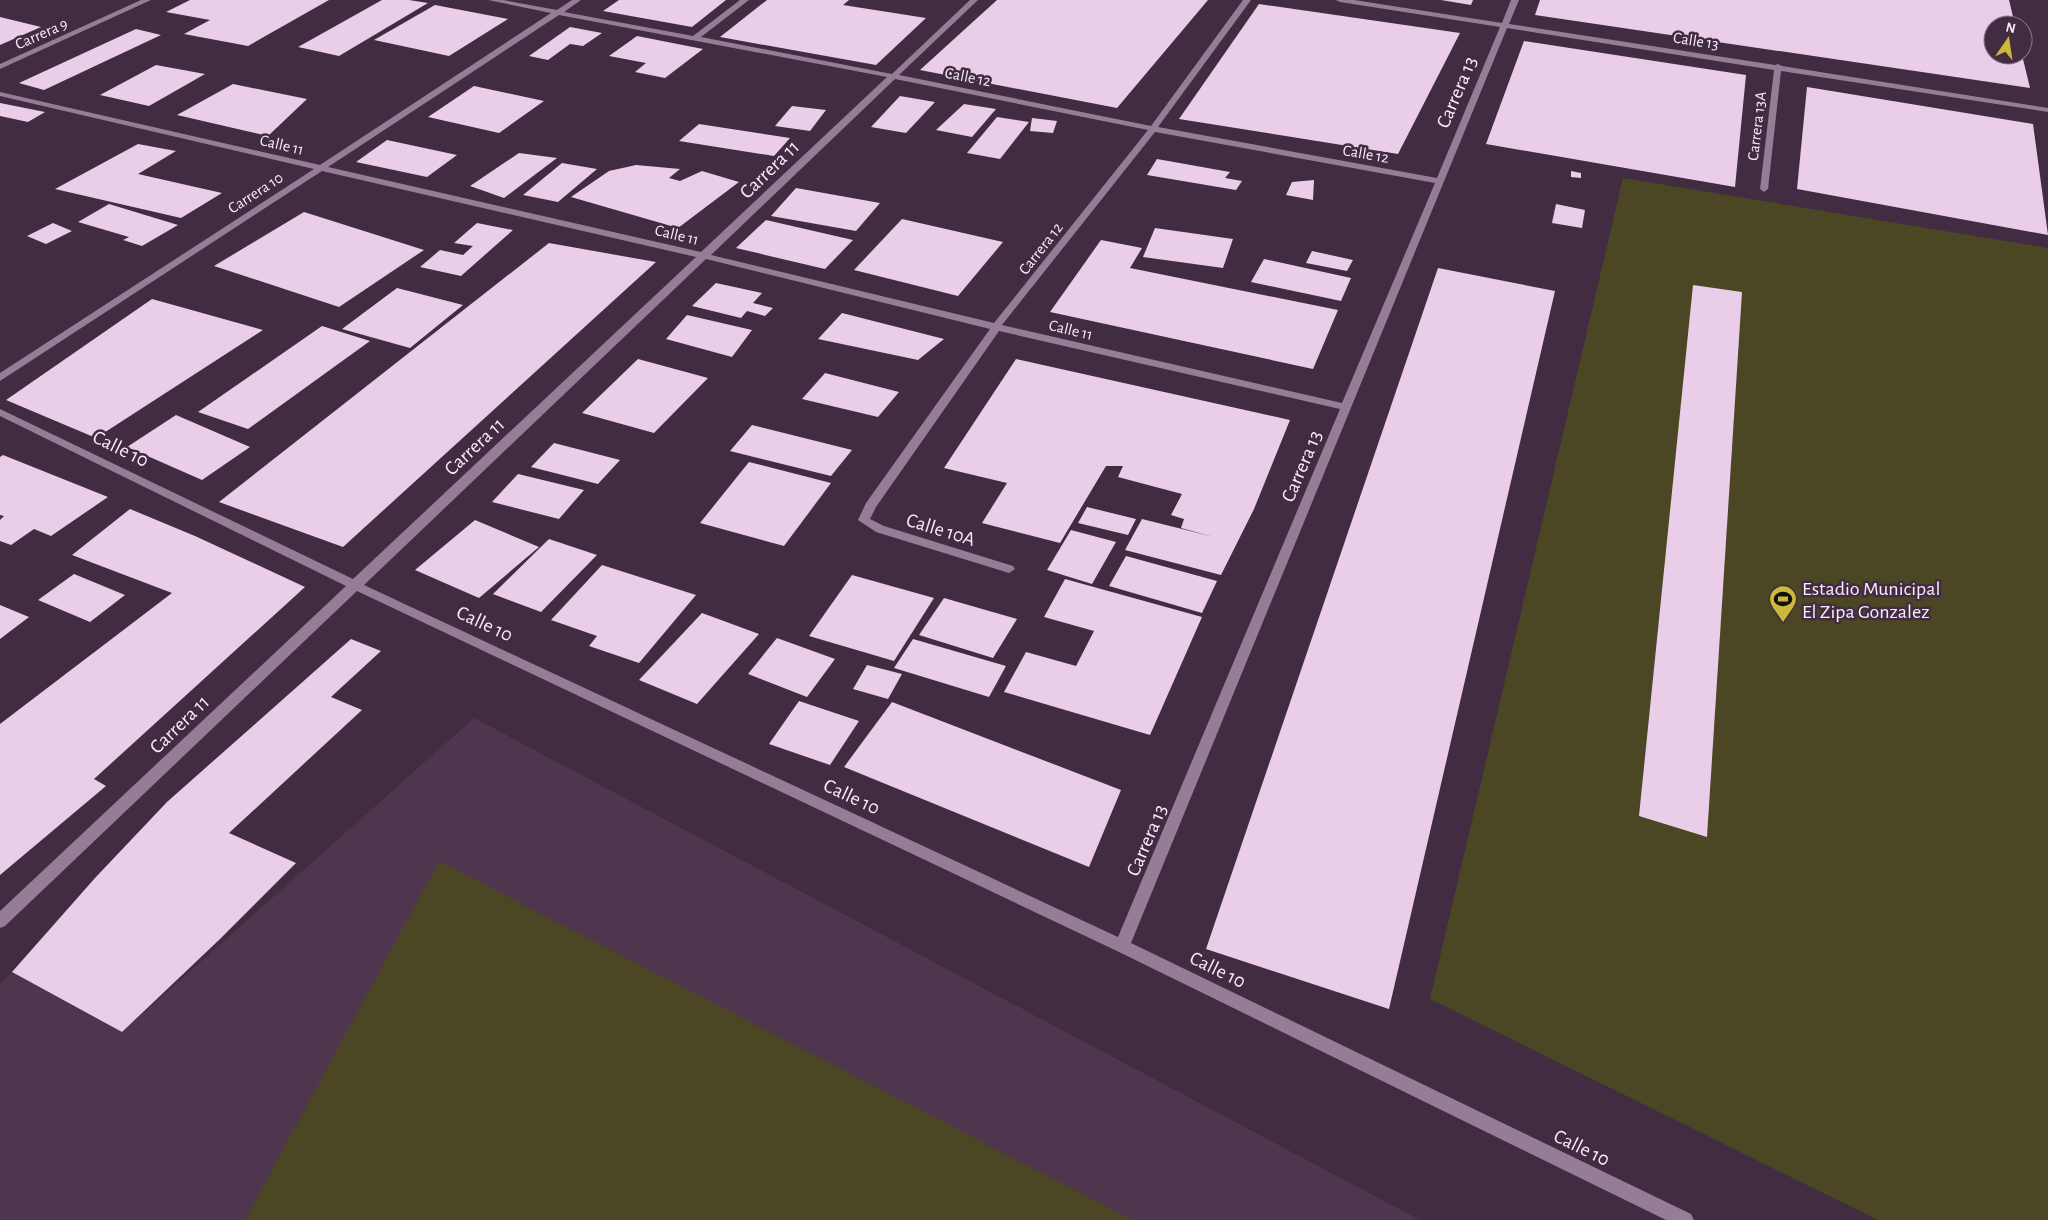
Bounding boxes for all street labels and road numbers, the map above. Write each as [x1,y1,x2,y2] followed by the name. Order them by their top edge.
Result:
[13,15,70,53] street label: Carrera 9
[1672,30,1720,52] street label: Calle 13
[1433,54,1481,131] street label: Carrera 13
[943,65,992,89] street label: Calle 12
[1745,91,1769,162] street label: Carrera 13A
[258,132,305,158] street label: Calle 11
[736,137,803,203] street label: Carrera 11
[1342,142,1390,166] street label: Calle 12
[225,169,286,216] street label: Carrera 10
[1016,220,1066,278] street label: Carrera 12
[653,222,700,248] street label: Calle 11
[1047,317,1094,343] street label: Calle 11
[441,414,509,479] street label: Carrera 11
[89,427,152,471] street label: Calle 10
[1278,428,1326,505] street label: Carrera 13
[904,510,978,550] street label: Calle 10A
[453,602,516,646] street label: Calle 10
[146,692,213,758] street label: Carrera 11
[820,775,883,819] street label: Calle 10
[1123,802,1171,879] street label: Carrera 13
[1186,948,1249,992] street label: Calle 10
[1550,1126,1613,1170] street label: Calle 10

